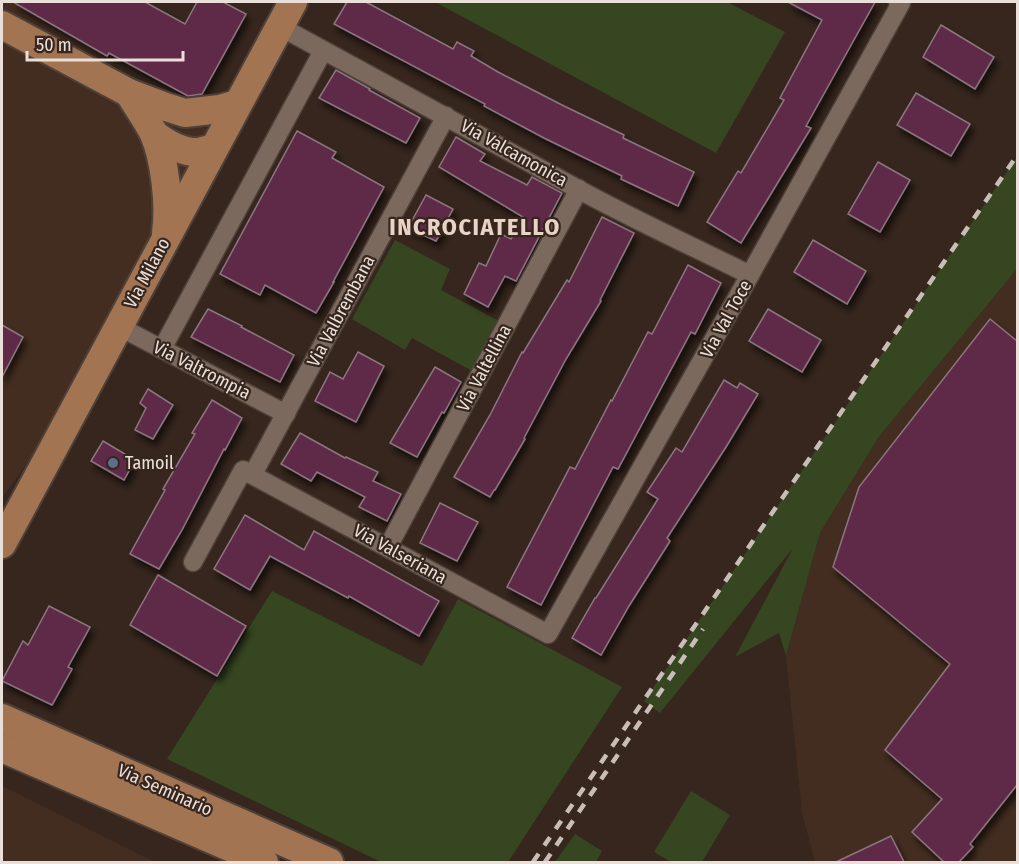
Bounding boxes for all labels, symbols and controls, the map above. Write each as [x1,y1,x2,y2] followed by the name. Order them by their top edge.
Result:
[27,24,183,62] scale bar
[36,34,72,56] text: 50 m
[457,115,571,191] street label: Via Valcamonica
[389,213,561,241] district label: INCROCIATELLO
[119,234,175,312] street label: Via Milano
[302,251,380,371] street label: Via Valbrembana
[696,276,756,362] street label: Via Val Toce
[452,321,516,415] street label: Via Valtellina
[150,336,255,404] street label: Via Valtrompia
[125,452,174,474] place label: Tamoil
[106,456,120,470] marker: Tamoil
[350,519,451,589] street label: Via Valseriana
[114,759,216,821] street label: Via Seminario

